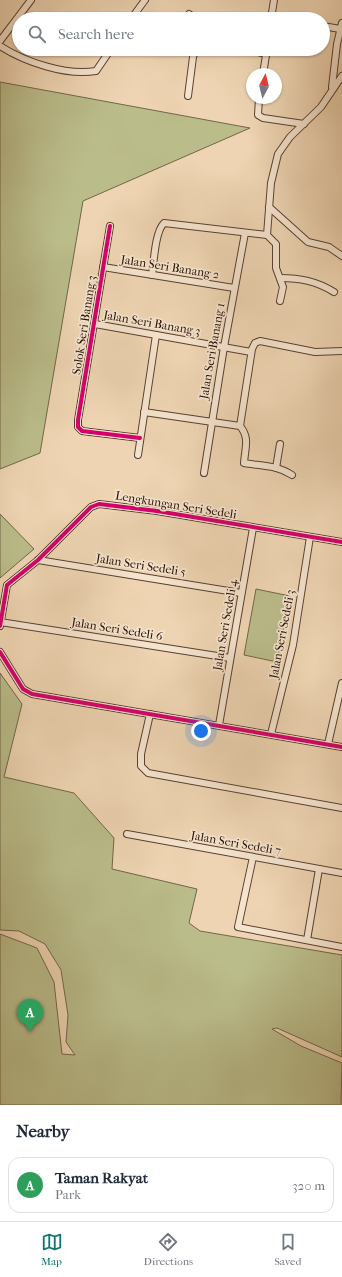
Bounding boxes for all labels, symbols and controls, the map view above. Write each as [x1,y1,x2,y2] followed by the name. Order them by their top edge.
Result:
[12,12,330,56] search box
[26,23,48,45] icon: search
[58,25,134,43] text: Search here
[246,68,282,104] north arrow
[119,252,220,282] street label: Jalan Seri Banang 2
[69,274,99,376] street label: Solok Seri Banang 3
[196,302,227,401] street label: Jalan Seri Banang 1
[101,307,202,338] street label: Jalan Seri Banang 3
[114,488,238,522] street label: Lengkungan Seri Sedeli
[94,551,187,579] street label: Jalan Seri Sedeli 5
[210,577,240,673] street label: Jalan Seri Sedeli 4
[266,588,298,681] street label: Jalan Seri Sedeli 3
[69,615,164,643] street label: Jalan Seri Sedeli 6
[191,721,211,741] your location
[189,828,282,858] street label: Jalan Seri Sedeli 7
[17,999,43,1032] pin: A
[16,1121,70,1141] text: Nearby
[55,1169,148,1187] text: Taman Rakyat
[26,1178,34,1193] text: A
[292,1178,325,1193] text: 320 m
[55,1187,81,1202] text: Park
[41,1231,63,1268] tab: Map
[144,1231,193,1268] tab: Directions
[274,1231,301,1268] tab: Saved

